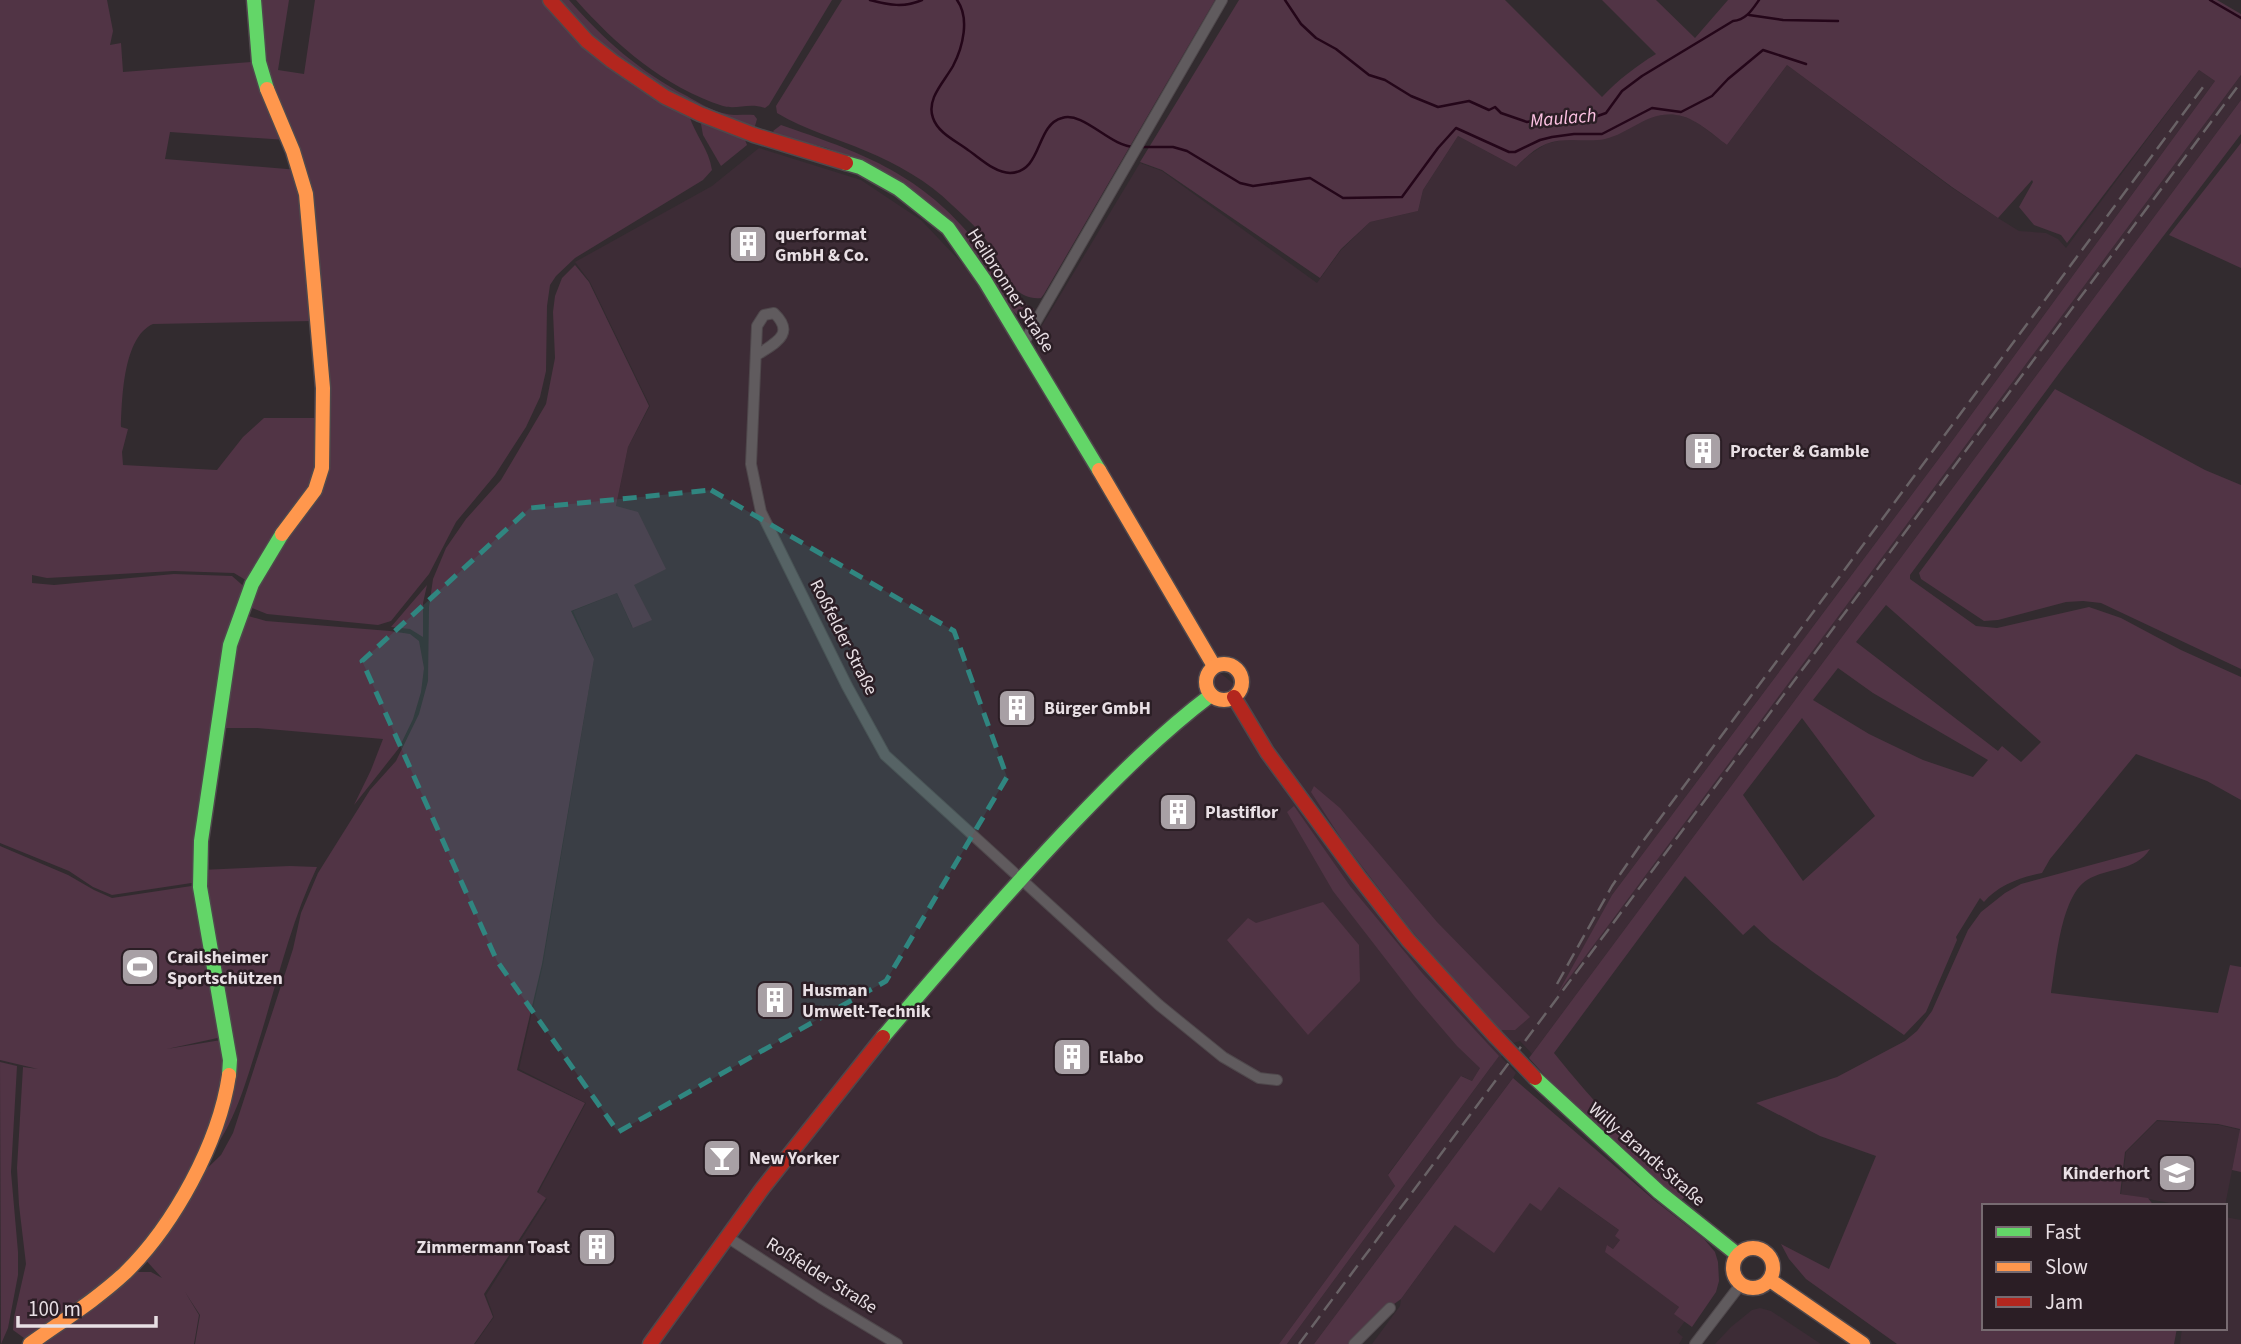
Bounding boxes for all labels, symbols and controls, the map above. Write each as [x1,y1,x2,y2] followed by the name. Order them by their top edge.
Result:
[1529,102,1597,135] water label: Maulach
[775,222,869,268] place label: querformat GmbH & Co.
[727,223,769,265] building icon: querformat GmbH & Co.
[961,223,1060,357] street label: Heilbronner Straße
[1682,430,1724,472] building icon: Procter & Gamble
[1730,439,1869,464] place label: Procter & Gamble
[804,575,884,700] street label: Roßfelder Straße
[996,687,1038,729] building icon: Bürger GmbH
[1044,696,1151,721] place label: Bürger GmbH
[1157,791,1199,833] building icon: Plastiflor
[1205,800,1279,825] place label: Plastiflor
[167,945,283,991] place label: Crailsheimer Sportschützen
[119,946,161,988] sports icon: Crailsheimer Sportschützen
[802,978,931,1024] place label: Husman Umwelt-Technik
[754,979,796,1021] building icon: Husman Umwelt-Technik
[1051,1036,1093,1078] building icon: Elabo
[1099,1045,1144,1070] place label: Elabo
[1583,1097,1711,1212] street label: Willy-Brandt-Straße
[701,1137,743,1179] bar icon: New Yorker
[749,1146,840,1171] place label: New Yorker
[2156,1152,2198,1194] school or university icon: Kinderhort
[2063,1161,2150,1186] place label: Kinderhort
[1982,1204,2227,1330] legend
[2045,1217,2081,1247] text: Fast
[576,1226,618,1268] building icon: Zimmermann Toast
[761,1231,882,1320] street label: Roßfelder Straße
[416,1235,570,1260] place label: Zimmermann Toast
[2045,1252,2088,1282] text: Slow
[18,1284,156,1328] scale bar
[2045,1287,2083,1317] text: Jam
[28,1294,81,1324] text: 100 m

